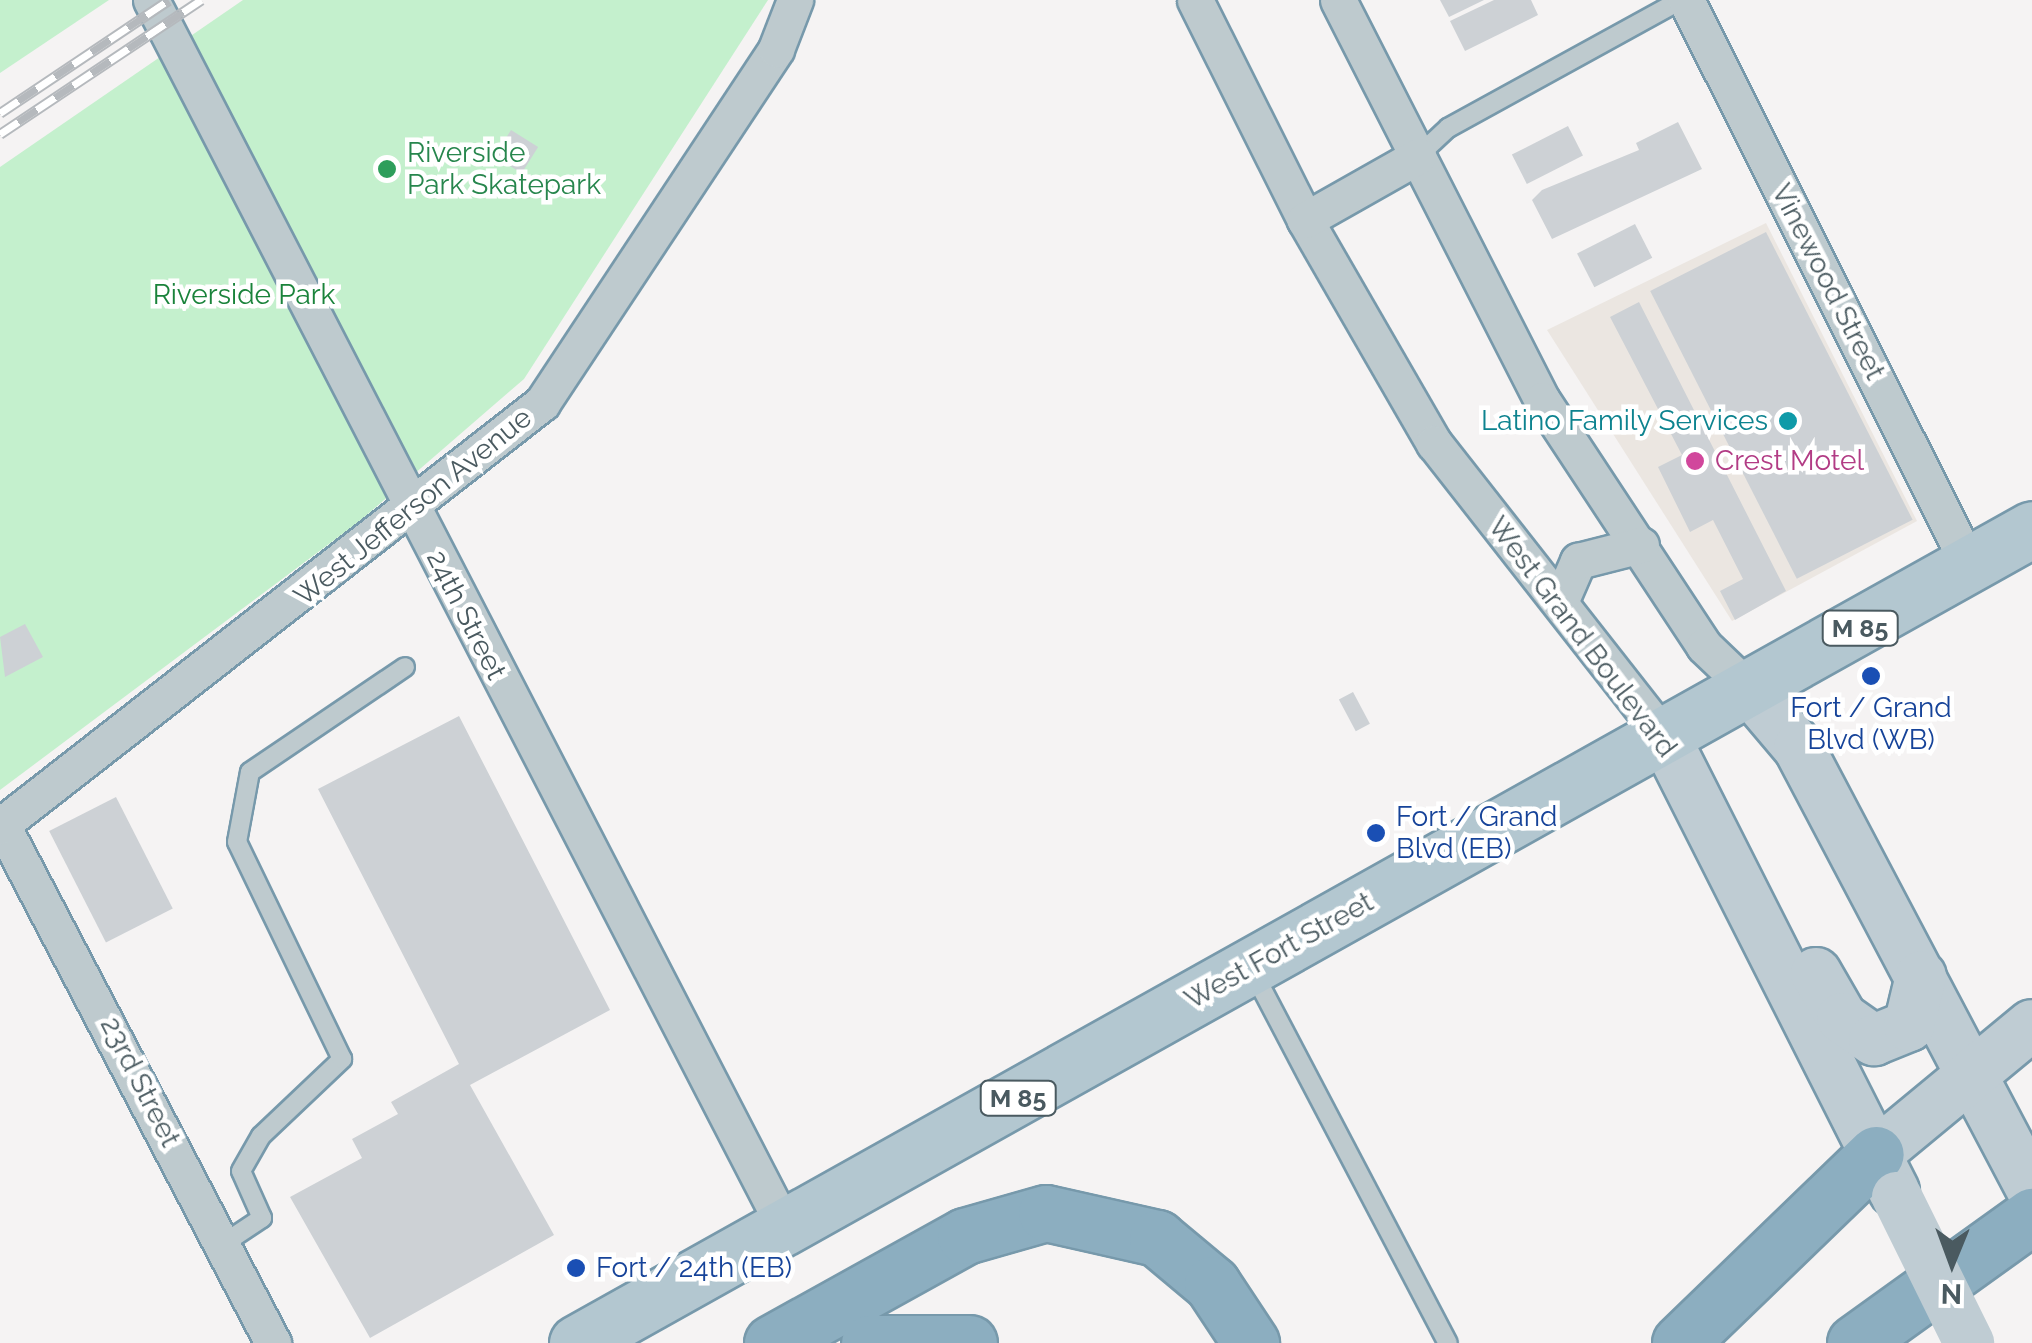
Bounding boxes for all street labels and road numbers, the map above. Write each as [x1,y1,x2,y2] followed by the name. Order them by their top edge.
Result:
[1764,178,1892,386] street label: Vinewood Street
[287,400,539,614] street label: West Jefferson Avenue
[1481,510,1683,764] street label: West Grand Boulevard
[419,545,513,685] street label: 24th Street
[1820,608,1900,648] road number: M 85
[1179,885,1379,1017] street label: West Fort Street
[93,1011,187,1153] street label: 23rd Street
[978,1078,1058,1118] road number: M 85

